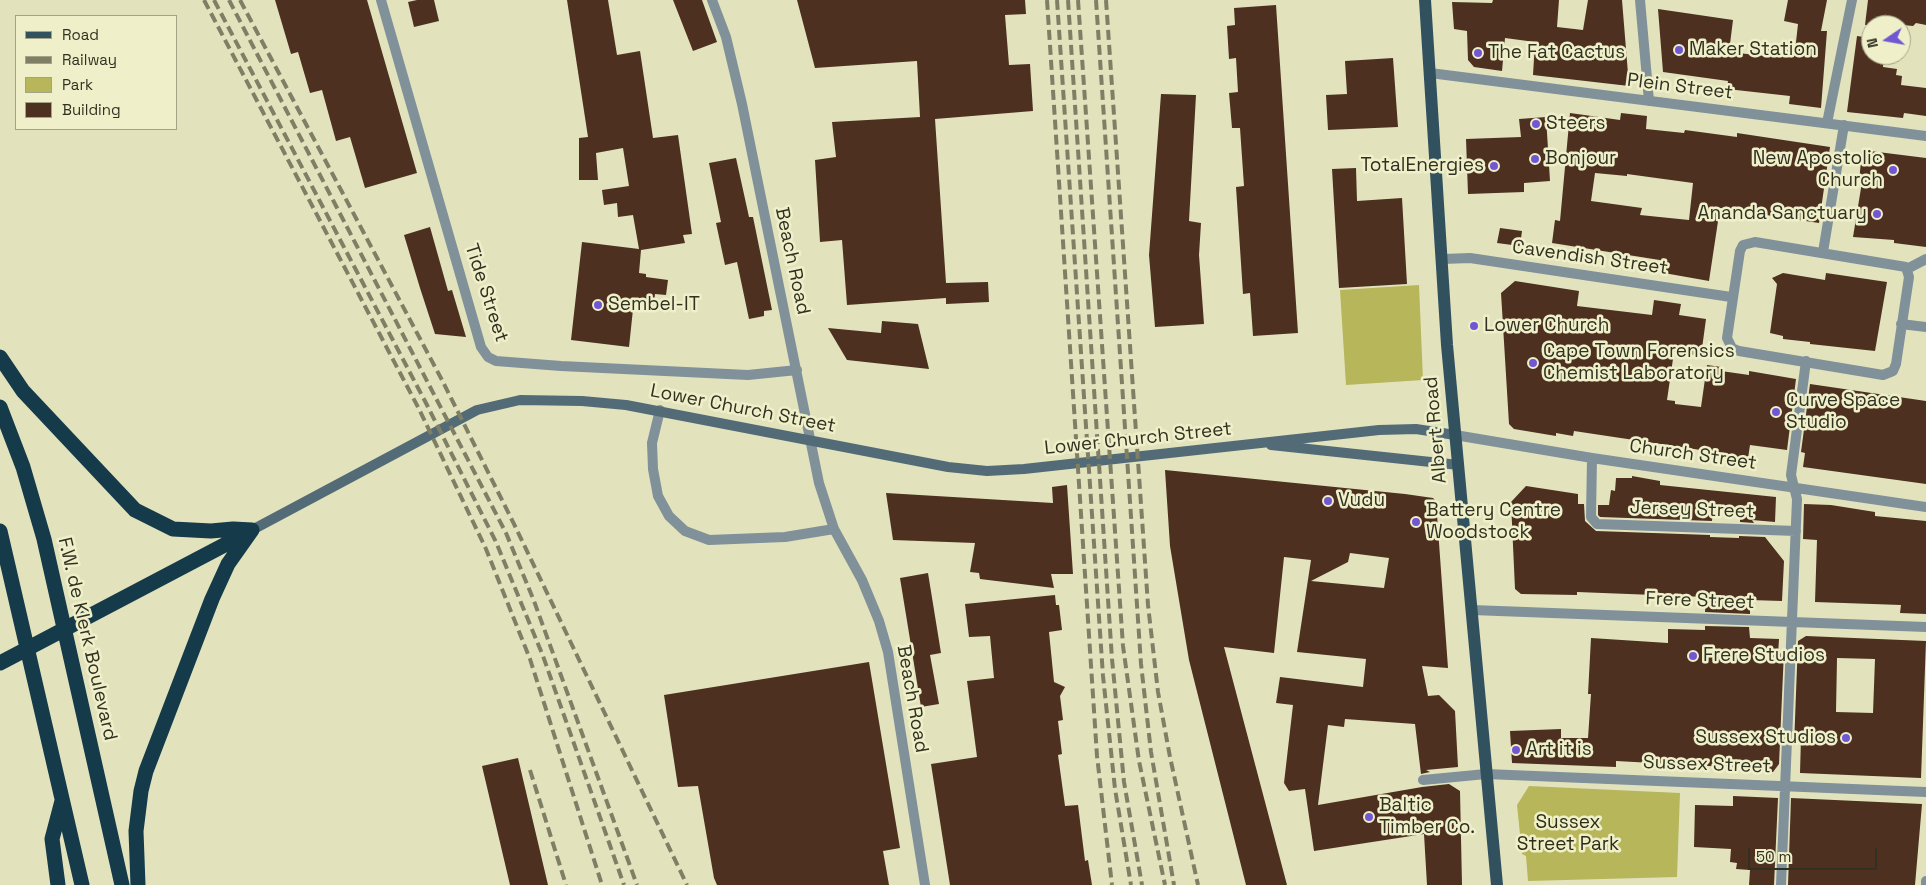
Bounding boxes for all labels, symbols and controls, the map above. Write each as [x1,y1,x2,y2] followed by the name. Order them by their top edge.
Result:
[15,15,178,130] legend
[1861,15,1911,65] north arrow
[62,25,99,44] text: Road
[1863,36,1882,49] text: N
[1689,39,1817,61] place label: Maker Station
[1488,42,1625,64] place label: The Fat Cactus
[1673,44,1685,56] marker: Maker Station
[1472,47,1484,59] marker: The Fat Cactus
[62,50,117,69] text: Railway
[1626,69,1734,105] street label: Plein Street
[62,75,93,94] text: Park
[62,100,121,119] text: Building
[1546,113,1606,135] place label: Steers
[1530,118,1542,130] marker: Steers
[1545,148,1616,170] place label: Bonjour
[1753,148,1883,192] place label: New Apostolic Church
[1529,153,1541,165] marker: Bonjour
[1361,155,1484,177] place label: TotalEnergies
[1488,160,1500,172] marker: TotalEnergies
[1887,164,1899,176] marker: New Apostolic Church
[1697,203,1867,225] place label: Ananda Sanctuary
[770,205,814,317] street label: Beach Road
[1871,208,1883,220] marker: Ananda Sanctuary
[1511,236,1669,280] street label: Cavendish Street
[459,241,513,345] street label: Tide Street
[608,294,700,316] place label: Sembel-IT
[592,299,604,311] marker: Sembel-IT
[1484,315,1609,337] place label: Lower Church
[1468,320,1480,332] marker: Lower Church
[1543,341,1735,385] place label: Cape Town Forensics Chemist Laboratory
[1527,357,1539,369] marker: Cape Town Forensics Chemist Laboratory
[1420,375,1452,485] street label: Albert Road
[648,380,838,438] street label: Lower Church Street
[1786,390,1900,434] place label: Curve Space Studio
[1770,406,1782,418] marker: Curve Space Studio
[1043,418,1233,460] street label: Lower Church Street
[1628,435,1758,475] street label: Church Street
[1338,490,1385,512] place label: Vudu
[1322,495,1334,507] marker: Vudu
[1629,496,1755,524] street label: Jersey Street
[1426,500,1561,544] place label: Battery Centre Woodstock
[1410,516,1422,528] marker: Battery Centre Woodstock
[53,535,121,743] street label: F.W. de Klerk Boulevard
[1645,588,1755,614] street label: Frere Street
[891,643,933,755] street label: Beach Road
[1703,645,1825,667] place label: Frere Studios
[1687,650,1699,662] marker: Frere Studios
[1695,727,1836,749] place label: Sussex Studios
[1840,732,1852,744] marker: Sussex Studios
[1526,739,1592,761] place label: Art it is
[1510,744,1522,756] marker: Art it is
[1643,751,1771,779] street label: Sussex Street
[1379,795,1475,839] place label: Baltic Timber Co.
[1363,811,1375,823] marker: Baltic Timber Co.
[1517,812,1619,856] park label: Sussex Street Park
[1751,838,1880,870] scale bar
[1756,847,1791,866] text: 50 m

